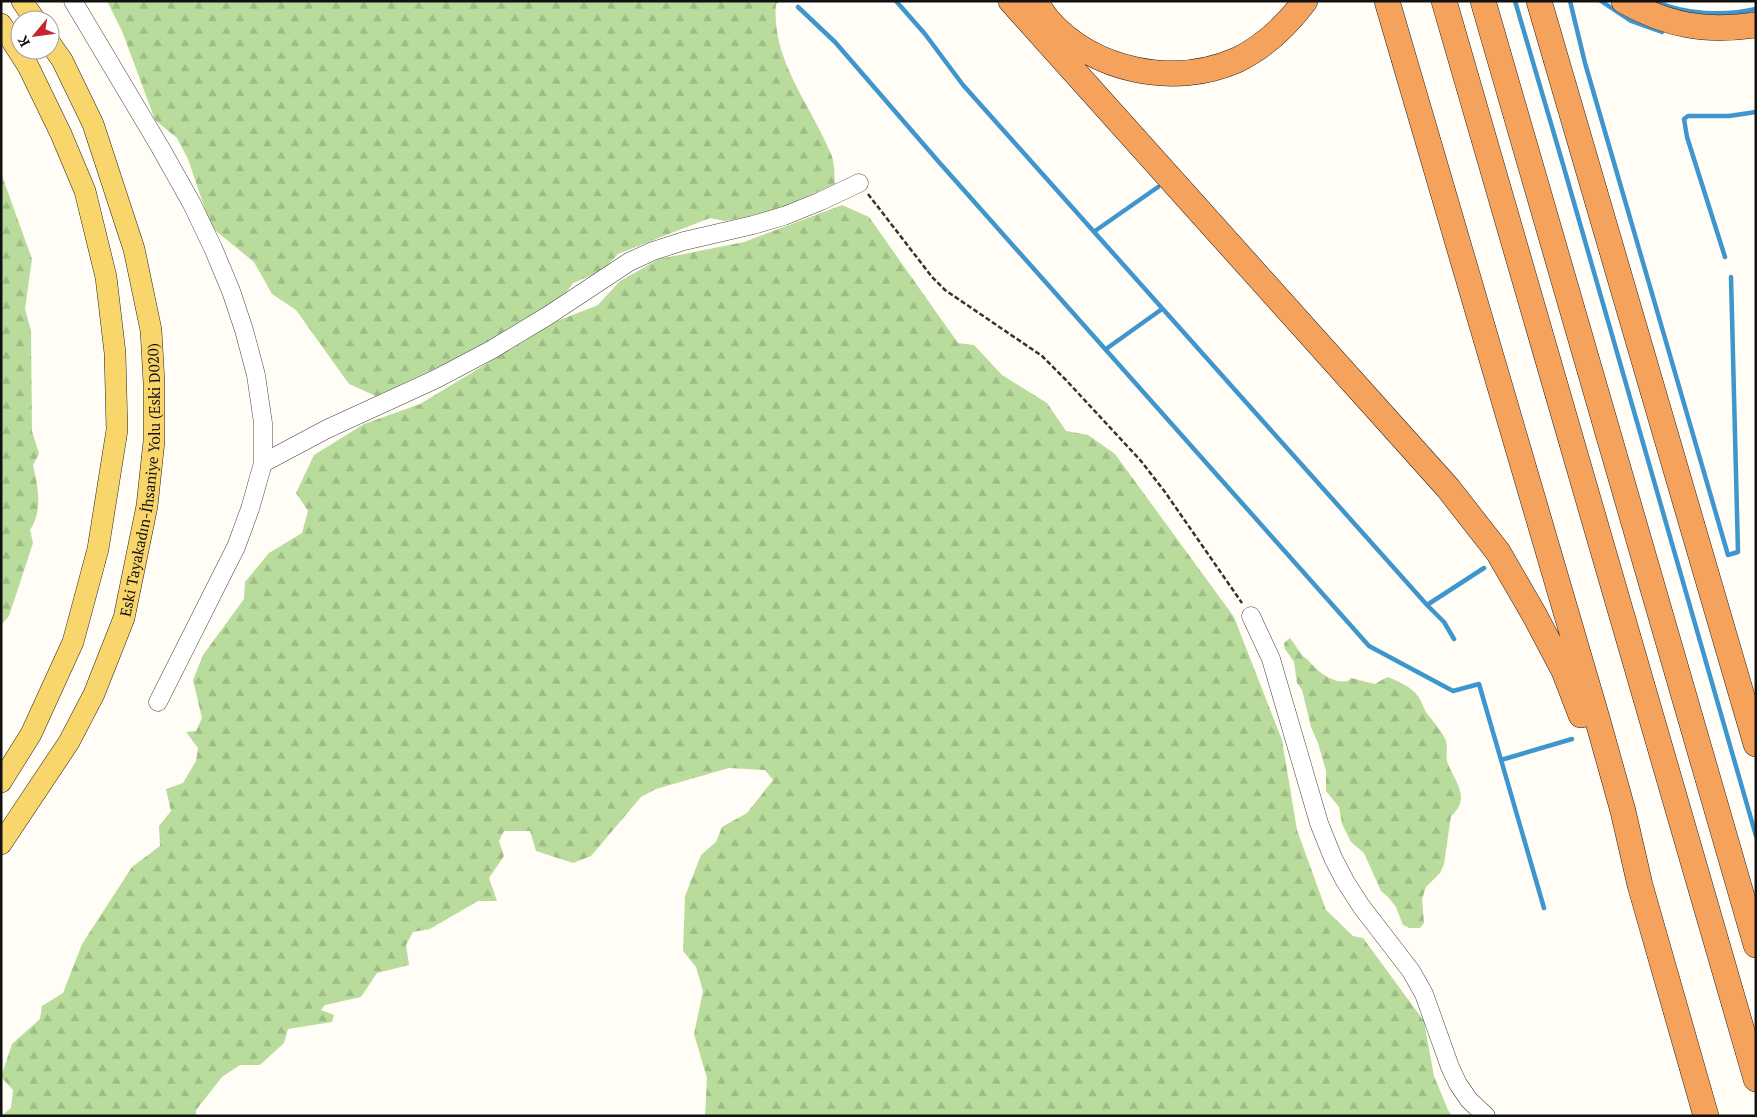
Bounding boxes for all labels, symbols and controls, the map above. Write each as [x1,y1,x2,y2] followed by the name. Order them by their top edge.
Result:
[10,10,60,60] north arrow
[12,33,34,51] text: K
[115,343,164,618] street label: Eski Tayakadın-İhsaniye Yolu (Eski D020)

